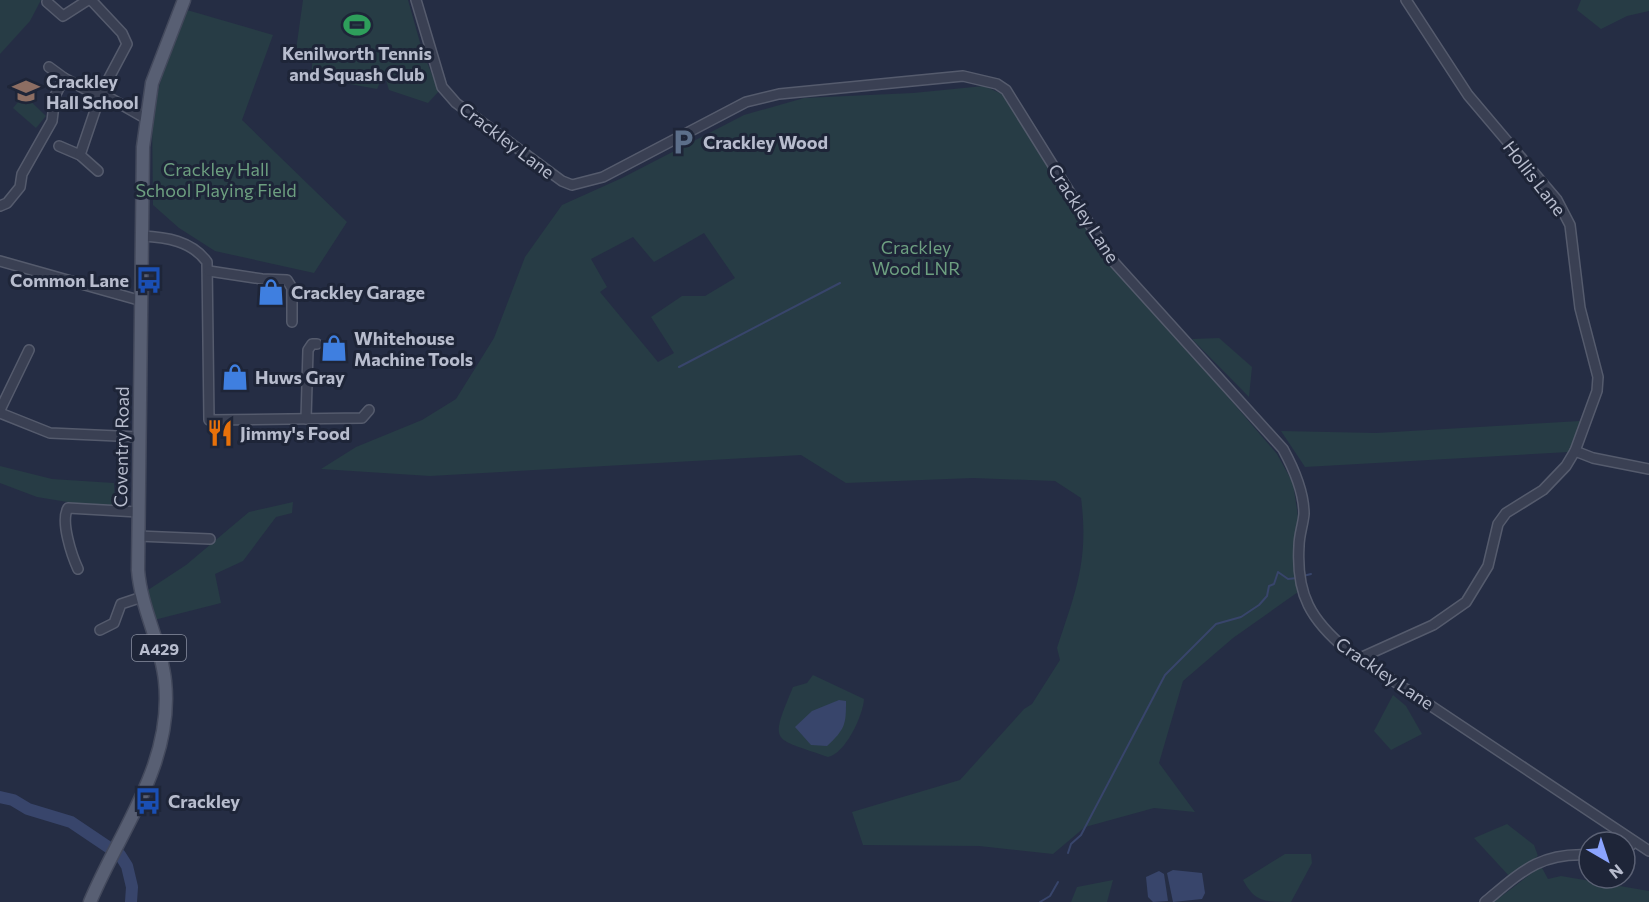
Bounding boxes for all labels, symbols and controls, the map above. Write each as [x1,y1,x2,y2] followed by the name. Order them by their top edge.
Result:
[342,10,372,40] sports icon: Kenilworth Tennis and Squash Club
[282,42,432,85] place label: Kenilworth Tennis and Squash Club
[46,70,139,113] place label: Crackley Hall School
[11,76,41,106] school or university icon: Crackley Hall School
[455,97,559,183] street label: Crackley Lane
[668,127,698,157] parking icon: Crackley Wood
[703,131,828,153] place label: Crackley Wood
[1499,136,1571,220] street label: Hollis Lane
[135,158,297,201] park label: Crackley Hall School Playing Field
[1044,159,1124,267] street label: Crackley Lane
[872,236,960,279] park label: Crackley Wood LNR
[134,265,164,295] bus stop icon: Common Lane
[10,269,129,291] place label: Common Lane
[256,277,286,307] shop icon: Crackley Garage
[291,281,425,303] place label: Crackley Garage
[354,327,473,370] place label: Whitehouse Machine Tools
[319,333,349,363] shop icon: Whitehouse Machine Tools
[220,362,250,392] shop icon: Huws Gray
[255,366,345,388] place label: Huws Gray
[109,386,133,508] street label: Coventry Road
[205,418,235,448] restaurant icon: Jimmy's Food
[240,422,350,444] place label: Jimmy's Food
[1332,632,1438,714] street label: Crackley Lane
[132,635,186,661] road number: A429
[133,786,163,816] bus stop icon: Crackley
[168,790,240,812] place label: Crackley
[1577,830,1637,890] north arrow
[1606,861,1627,883] text: N

